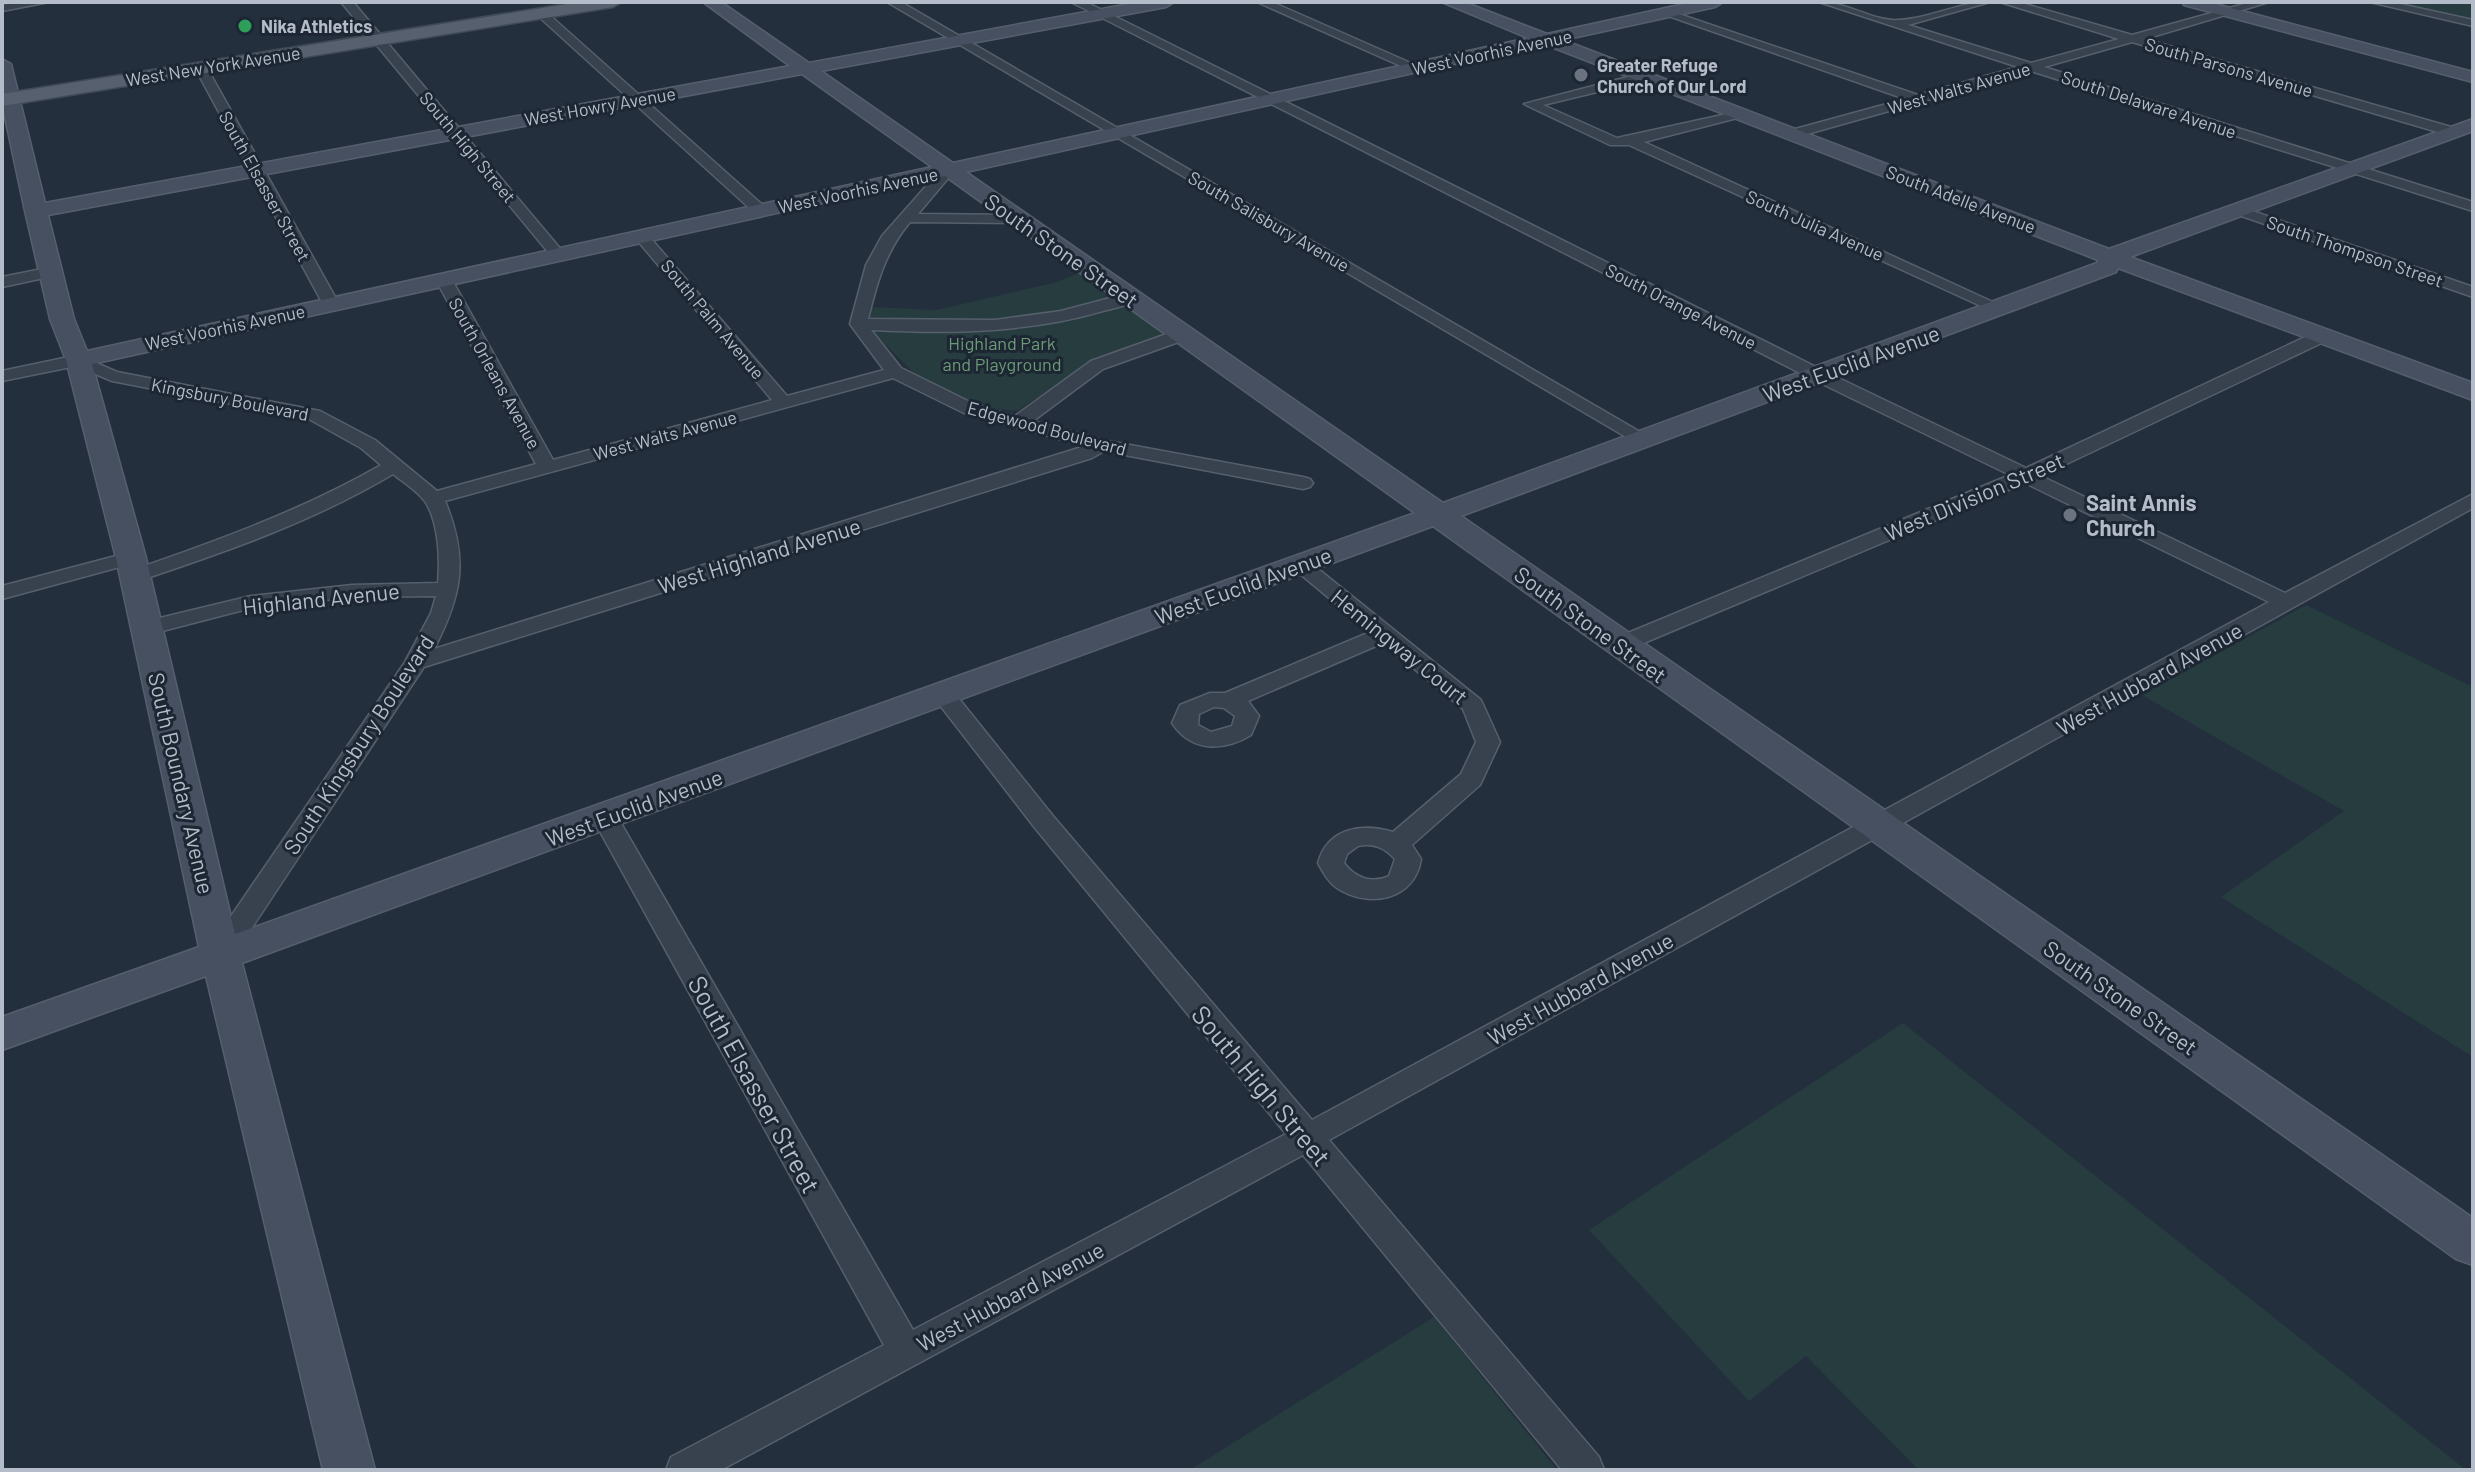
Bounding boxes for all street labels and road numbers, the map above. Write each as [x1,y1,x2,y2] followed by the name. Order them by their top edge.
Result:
[1410,24,1574,80] street label: West Voorhis Avenue
[2142,32,2316,102] street label: South Parsons Avenue
[124,41,302,91] street label: West New York Avenue
[1885,57,2033,119] street label: West Walts Avenue
[2059,65,2239,143] street label: South Delaware Avenue
[522,82,678,130] street label: West Howry Avenue
[415,87,521,207] street label: South High Street
[214,107,316,265] street label: South Elsasser Street
[1883,160,2039,238] street label: South Adelle Avenue
[776,162,940,218] street label: West Voorhis Avenue
[1184,166,1354,276] street label: South Salisbury Avenue
[1743,185,1887,265] street label: South Julia Avenue
[980,187,1144,313] street label: South Stone Street
[2264,210,2446,292] street label: South Thompson Street
[657,255,769,383] street label: South Palm Avenue
[1602,258,1760,354] street label: South Orange Avenue
[444,294,546,452] street label: South Orleans Avenue
[143,299,307,355] street label: West Voorhis Avenue
[1759,319,1943,407] street label: West Euclid Avenue
[149,373,311,425] street label: Kingsbury Boulevard
[965,396,1129,460] street label: Edgewood Boulevard
[591,405,739,465] street label: West Walts Avenue
[1880,446,2068,546] street label: West Division Street
[654,512,864,598] street label: West Highland Avenue
[1151,541,1335,629] street label: West Euclid Avenue
[1510,560,1672,688] street label: South Stone Street
[241,577,401,619] street label: Highland Avenue
[1326,583,1474,709] street label: Hemingway Court
[2052,616,2246,740] street label: West Hubbard Avenue
[277,629,439,859] street label: South Kingsbury Boulevard
[144,670,220,896] street label: South Boundary Avenue
[542,763,726,851] street label: West Euclid Avenue
[1483,926,1677,1050] street label: West Hubbard Avenue
[2039,934,2203,1060] street label: South Stone Street
[682,970,828,1198] street label: South Elsasser Street
[1186,999,1338,1171] street label: South High Street
[912,1236,1108,1356] street label: West Hubbard Avenue

